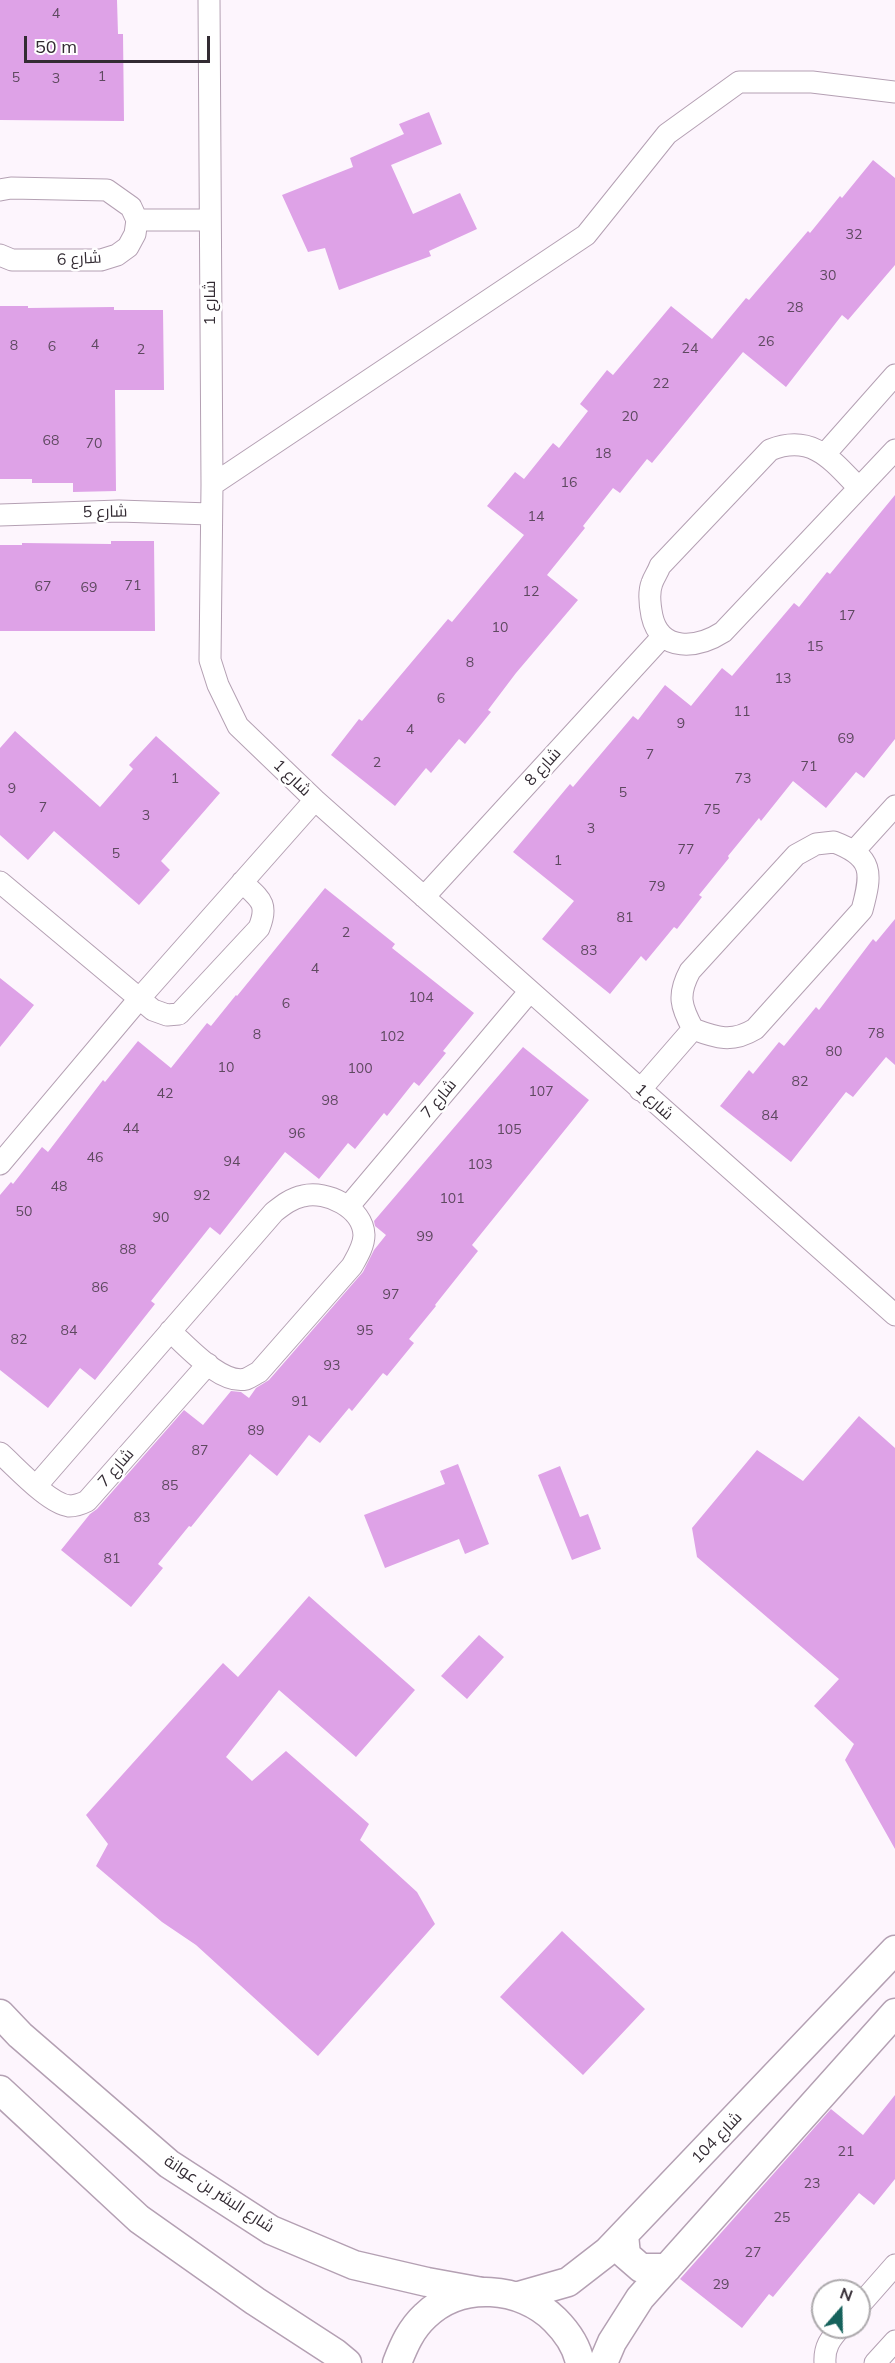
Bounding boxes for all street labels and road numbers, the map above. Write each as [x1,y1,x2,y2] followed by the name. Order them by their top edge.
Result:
[56,248,102,270] street label: شارع 6
[200,281,220,325] street label: شارع 1
[82,502,128,522] street label: شارع 5
[521,744,565,790] street label: شارع 8
[269,756,315,800] street label: شارع 1
[417,1076,461,1122] street label: شارع 7
[631,1080,677,1124] street label: شارع 1
[94,1445,138,1491] street label: شارع 7
[688,2108,746,2168] street label: شارع 104
[160,2151,278,2237] street label: شارع البشر بن عوانة

